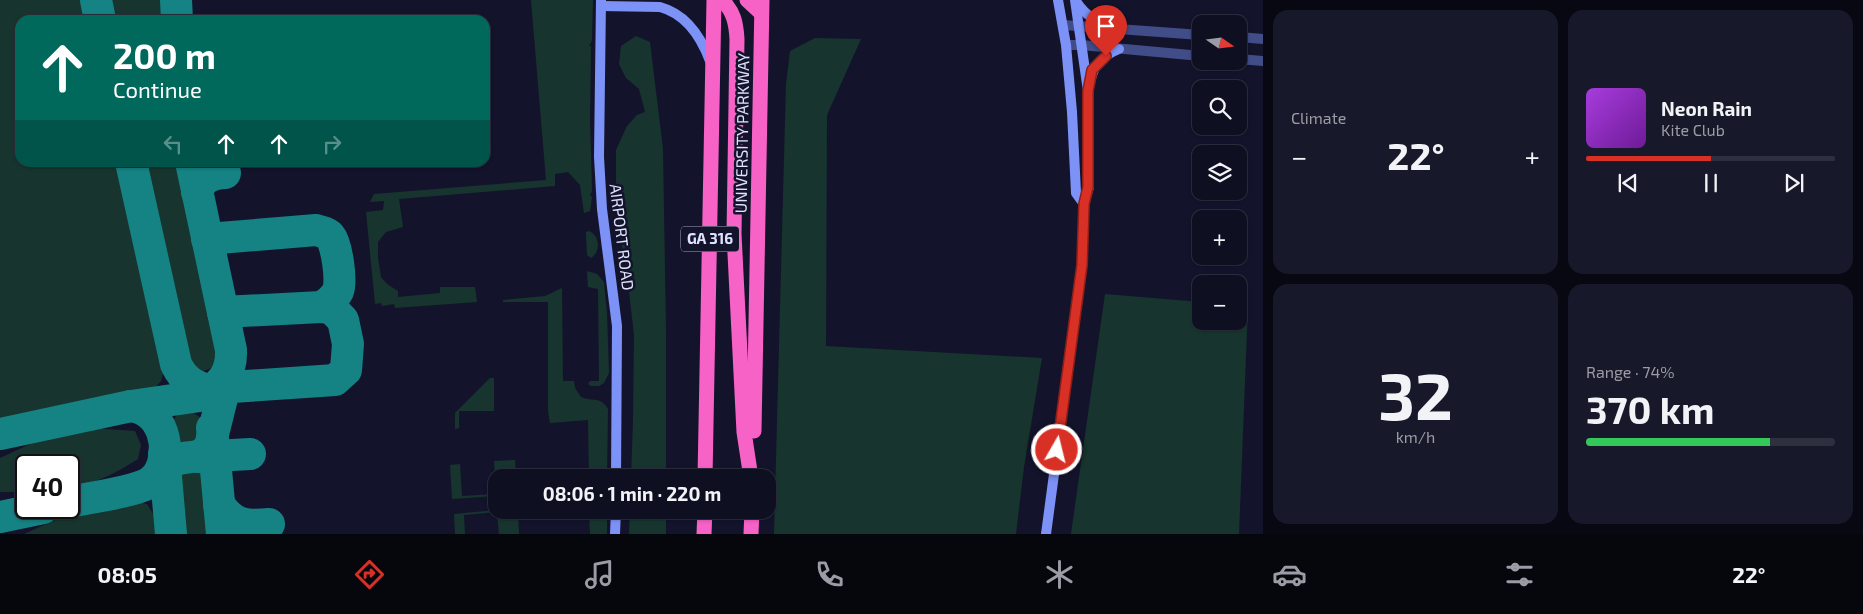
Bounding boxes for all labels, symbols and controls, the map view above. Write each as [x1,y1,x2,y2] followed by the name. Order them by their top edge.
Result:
[1085,5,1127,56] pin
[1092,12,1120,40] icon: arrive
[1192,15,1248,70] north arrow
[1192,15,1247,330] map controls
[113,34,216,76] text: 200 m
[30,35,95,100] icon: ahead
[731,53,752,213] street label: UNIVERSITY PARKWAY
[113,76,202,102] text: Continue
[1192,80,1247,135] button: search
[1661,97,1752,120] text: Neon Rain
[1291,108,1346,127] text: Climate
[1661,120,1725,139] text: Kite Club
[159,130,187,158] icon: left
[212,130,240,158] icon: ahead
[265,130,293,158] icon: ahead
[318,130,346,158] icon: right
[1387,132,1445,178] text: 22°
[1291,139,1307,173] text: −
[1525,139,1540,173] text: +
[1192,145,1247,200] button: layers
[1614,169,1642,197] icon: previous
[1697,169,1725,197] icon: pause
[1780,169,1808,197] icon: next
[607,182,638,291] street label: AIRPORT ROAD
[1192,210,1247,265] button: +
[681,226,739,252] road number: GA 316
[1192,275,1247,330] button: −
[1378,355,1453,433] text: 32
[1586,362,1675,381] text: Range · 74%
[1586,386,1715,432] text: 370 km
[1030,423,1082,475] position arrow
[1396,427,1435,446] text: km/h
[15,454,80,519] speed limit sign: 40
[543,482,721,505] text: 08:06 · 1 min · 220 m
[352,557,387,592] icon: directions
[582,557,617,592] icon: music
[812,557,847,592] icon: phone
[1042,557,1077,592] icon: climate
[1272,557,1307,592] icon: car
[1502,557,1537,592] icon: filters
[98,561,157,587] text: 08:05
[1732,561,1765,587] text: 22°

